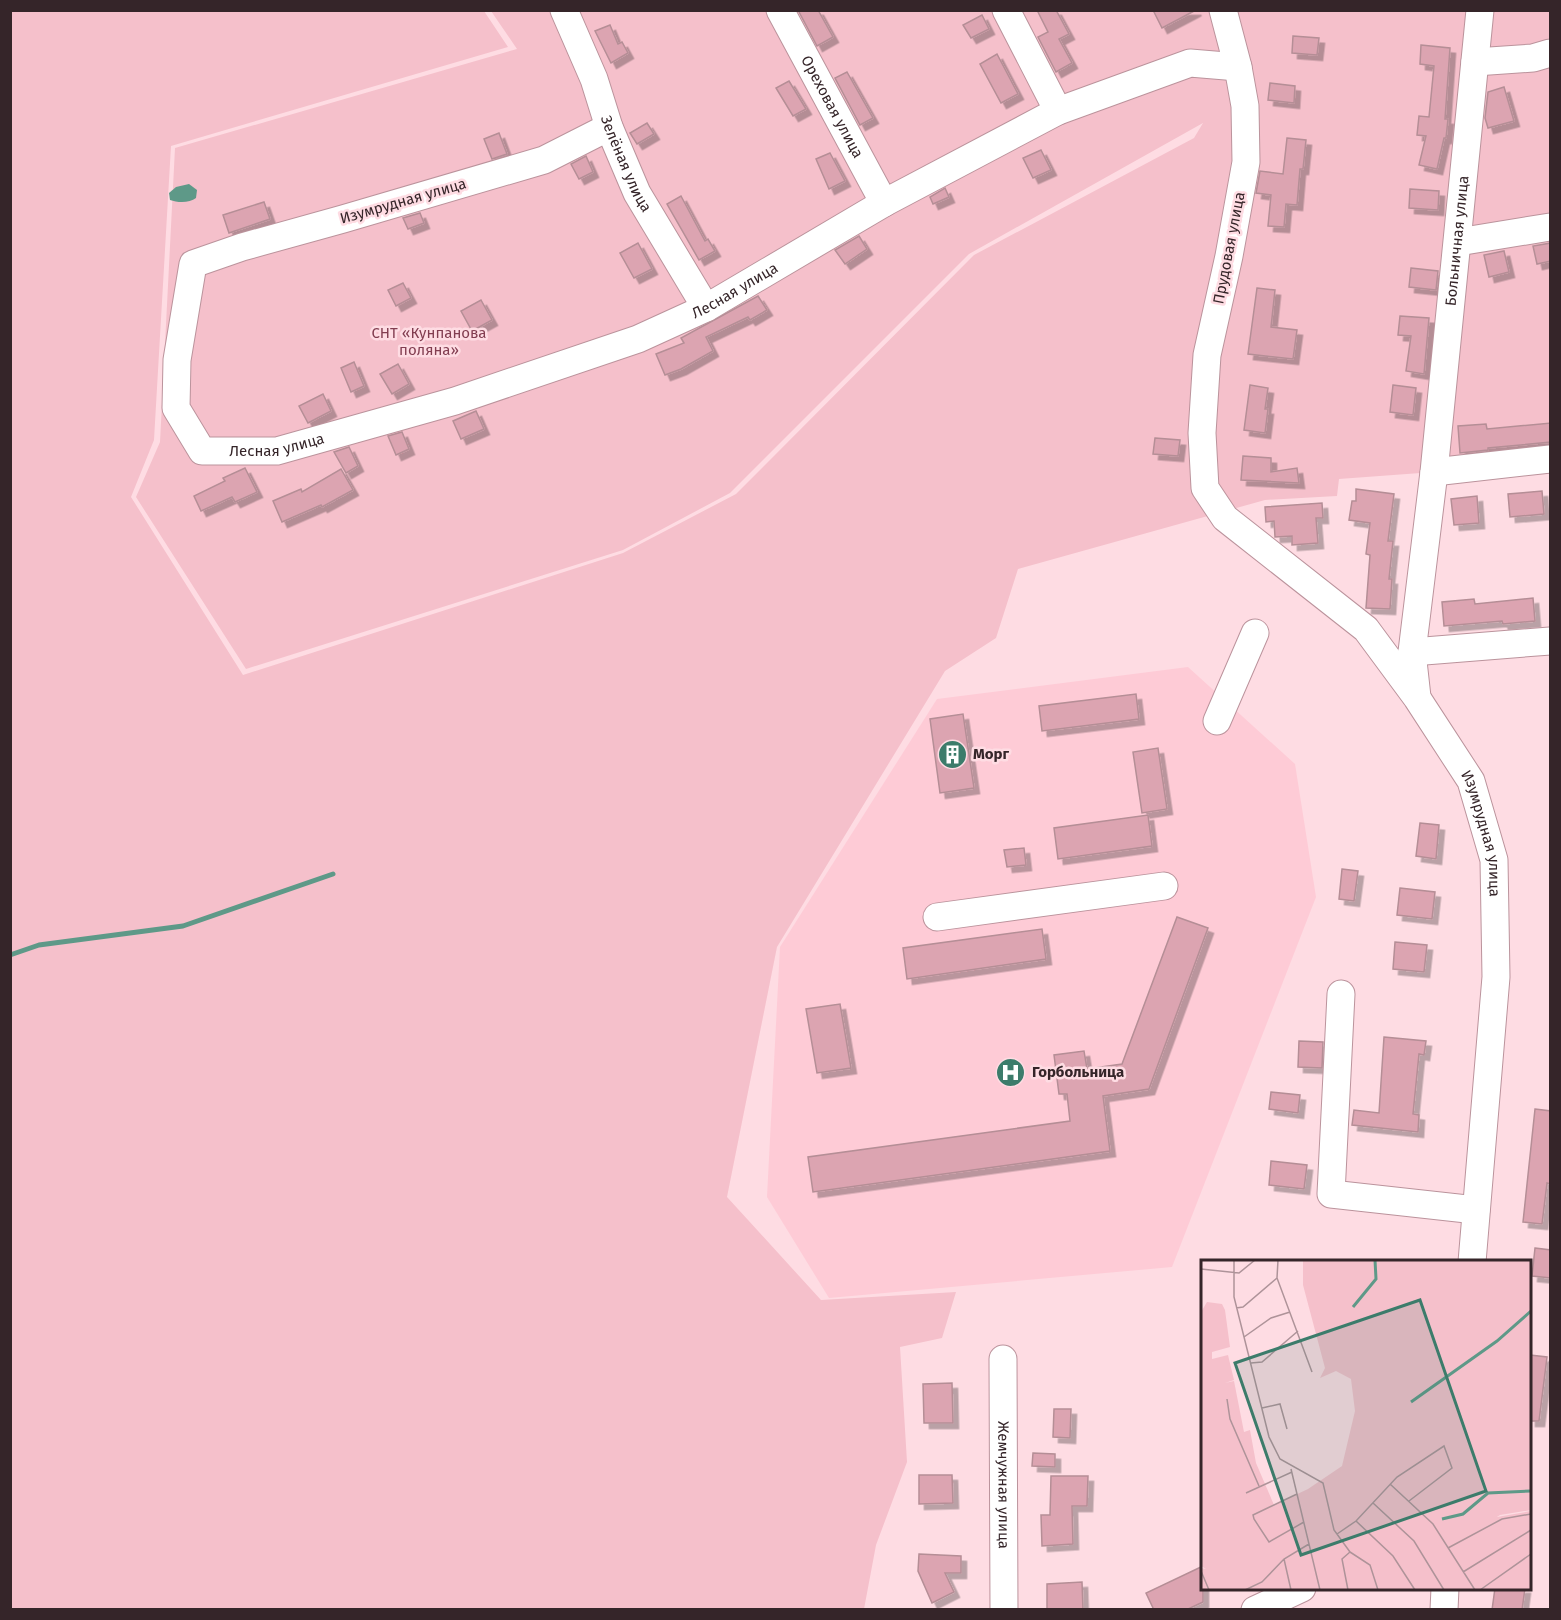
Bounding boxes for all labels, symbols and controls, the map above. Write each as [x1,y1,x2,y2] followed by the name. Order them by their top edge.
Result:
[797,52,867,161] street label: Ореховая улица
[597,113,655,215] street label: Зелёная улица
[338,174,468,228] street label: Изумрудная улица
[1442,175,1472,307] street label: Больничная улица
[1209,190,1249,306] street label: Прудовая улица
[689,259,781,322] street label: Лесная улица
[371,324,487,359] park label: СНТ «Кунпанова поляна»
[229,429,326,460] street label: Лесная улица
[936,738,968,770] building icon: Морг
[973,745,1010,763] place label: Морг
[1457,767,1504,897] street label: Изумрудная улица
[995,1056,1027,1088] hospital icon: Горбольница
[1032,1063,1124,1081] place label: Горбольница
[1201,1260,1531,1590] inset map
[994,1421,1013,1549] street label: Жемчужная улица

